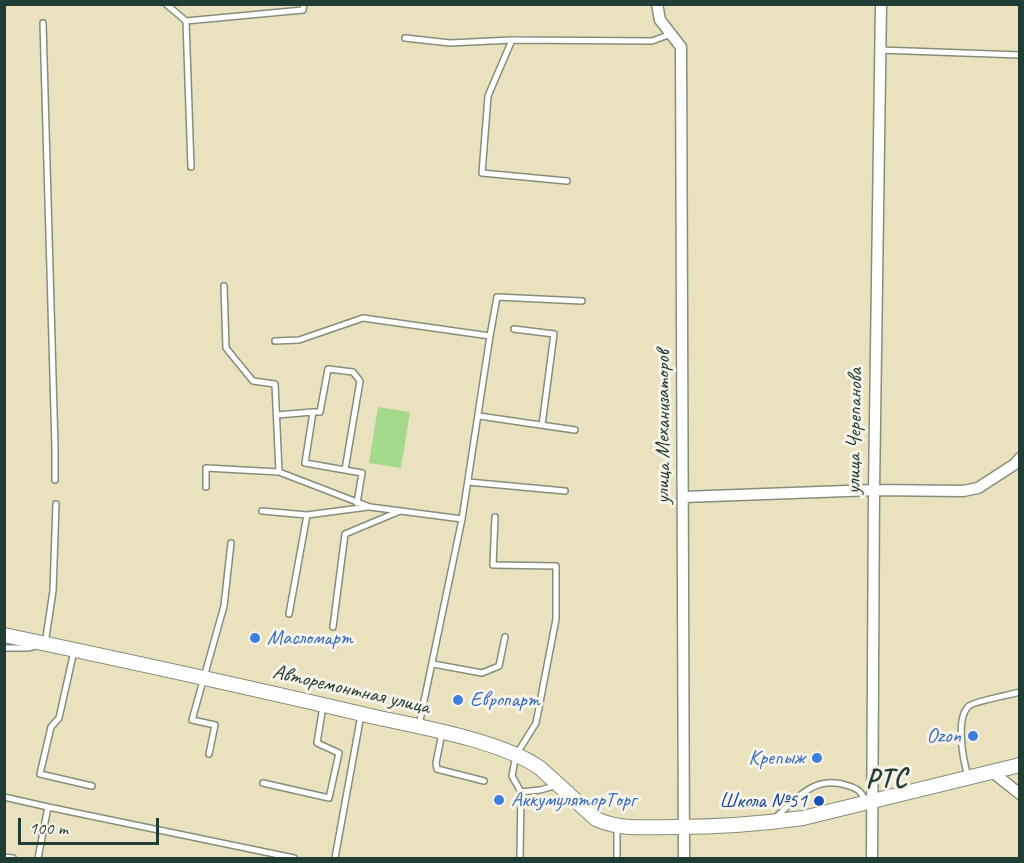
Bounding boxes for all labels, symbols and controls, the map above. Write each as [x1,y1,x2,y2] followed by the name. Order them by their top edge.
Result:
[650,350,676,504] street label: улица Механизаторов
[841,368,869,494] street label: улица Черепанова
[267,625,353,651] place label: Масломарт
[248,631,262,645] marker: Масломарт
[270,660,432,720] street label: Авторемонтная улица
[470,687,540,713] place label: Европарт
[451,693,465,707] marker: Европарт
[926,723,961,749] place label: Ozon
[966,729,980,743] marker: Ozon
[749,745,805,771] place label: Крепыж
[810,751,824,765] marker: Крепыж
[865,764,909,796] district label: РТС
[511,787,636,813] place label: АккумуляторТорг
[719,788,807,814] place label: Школа №51
[492,793,506,807] marker: АккумуляторТорг
[812,794,826,808] marker: Школа №51
[21,806,162,844] scale bar
[29,817,68,839] text: 100 m

